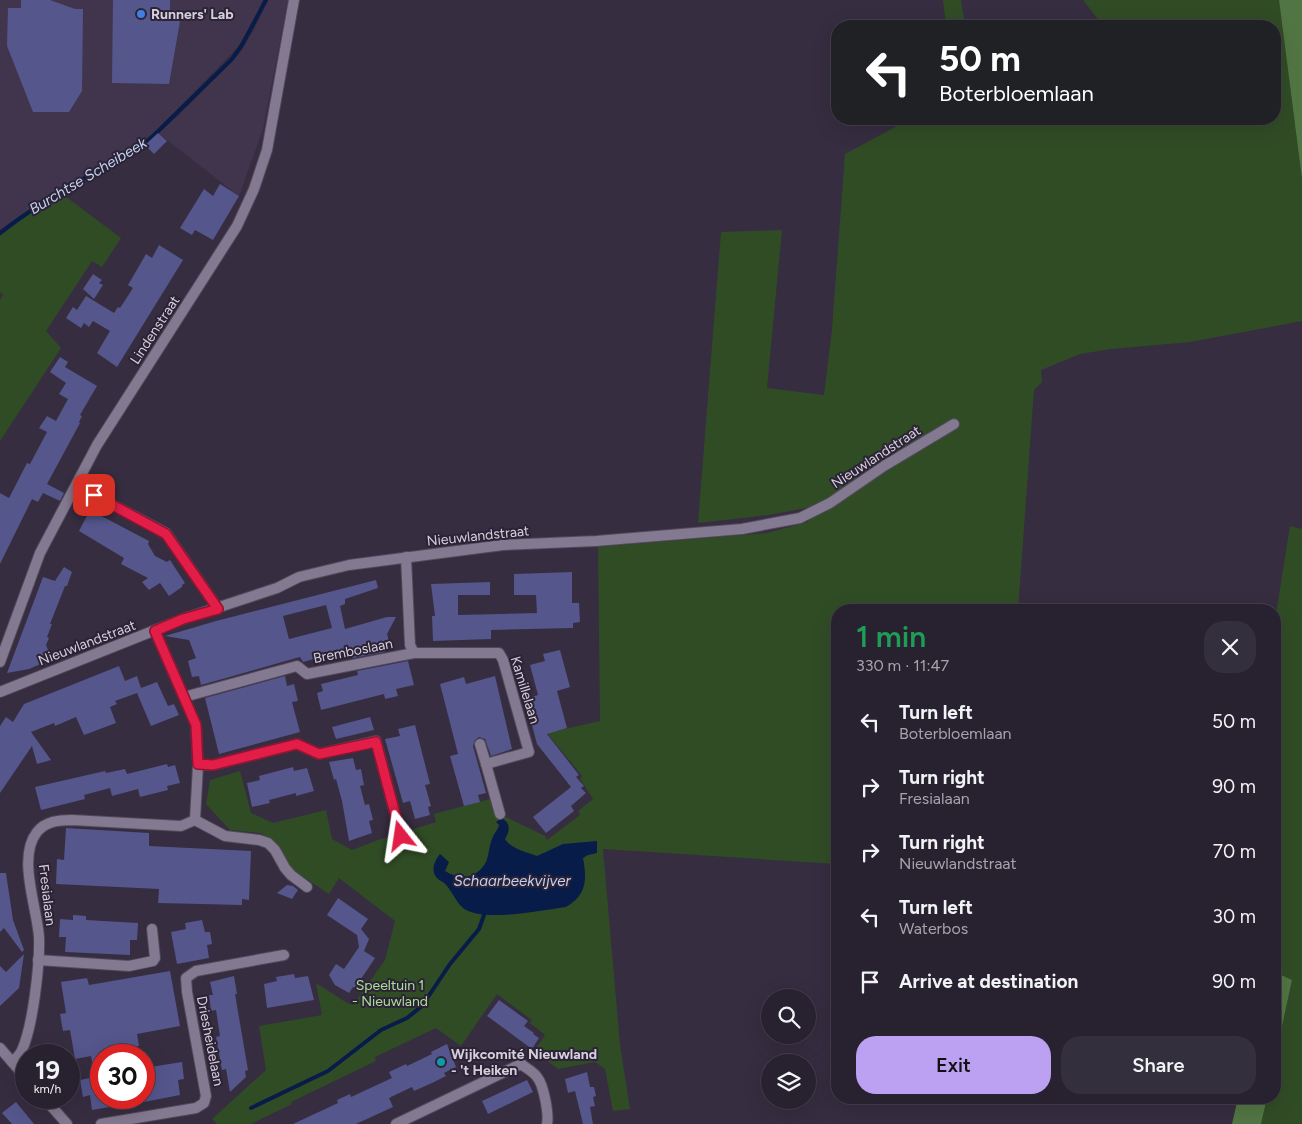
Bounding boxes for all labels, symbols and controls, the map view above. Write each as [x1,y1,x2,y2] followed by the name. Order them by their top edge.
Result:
[151,6,234,23] place label: Runners' Lab
[135,8,147,20] marker: Runners' Lab
[939,38,1021,80] text: 50 m
[856,40,921,105] icon: left
[939,80,1094,107] text: Boterbloemlaan
[26,133,151,218] water label: Burchtse Scheibeek
[127,293,183,367] street label: Lindenstraat
[828,422,924,492] street label: Nieuwlandstraat
[73,474,115,516] pin
[80,481,108,509] icon: arrive
[426,522,530,550] street label: Nieuwlandstraat
[36,617,138,669] street label: Nieuwlandstraat
[856,618,926,655] text: 1 min
[1204,621,1256,673] button: close
[312,635,394,667] street label: Bremboslaan
[507,654,543,726] street label: Kamillelaan
[856,656,949,675] text: 330 m · 11:47
[899,701,973,724] text: Turn left
[856,708,884,736] icon: left
[1212,710,1256,733] text: 50 m
[899,724,1012,743] text: Boterbloemlaan
[899,766,985,789] text: Turn right
[856,773,884,801] icon: right
[1212,775,1256,798] text: 90 m
[899,789,970,808] text: Fresialaan
[374,809,426,861] position arrow
[899,831,985,854] text: Turn right
[856,838,884,866] icon: right
[1213,840,1256,863] text: 70 m
[899,854,1017,873] text: Nieuwlandstraat
[35,863,59,927] street label: Fresialaan
[453,872,571,890] water label: Schaarbeekvijver
[899,896,973,919] text: Turn left
[856,903,884,931] icon: left
[1213,905,1256,928] text: 30 m
[899,919,968,938] text: Waterbos
[856,968,884,996] icon: arrive
[899,970,1078,993] text: Arrive at destination
[1212,970,1256,993] text: 90 m
[352,977,428,1010] park label: Speeltuin 1 - Nieuwland
[761,989,816,1109] map controls
[761,989,816,1044] button: search
[193,994,227,1088] street label: Driesheidelaan
[856,1036,1051,1094] button: Exit
[1061,1036,1256,1094] button: Share
[90,1044,155,1109] speed limit sign: 30
[451,1046,597,1079] place label: Wijkcomité Nieuwland - 't Heiken
[761,1054,816,1109] button: layers
[35,1055,60,1085] text: 19
[435,1056,447,1068] marker: Wijkcomité Nieuwland - 't Heiken
[34,1082,61,1096] text: km/h

